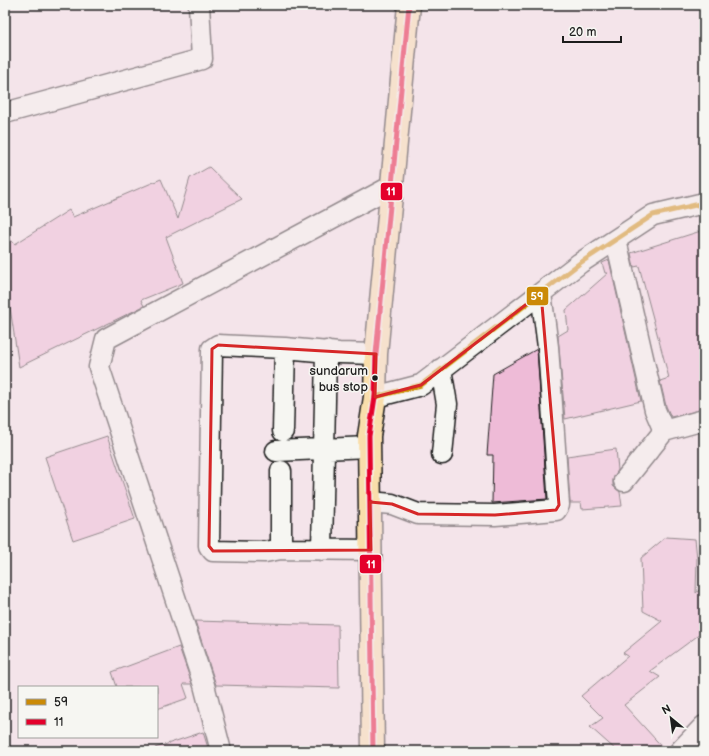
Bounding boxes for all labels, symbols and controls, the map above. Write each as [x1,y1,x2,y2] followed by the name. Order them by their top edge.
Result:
[563,18,621,44] scale bar
[569,25,596,40] text: 20 m
[380,182,403,201] line badge: 11
[386,185,396,198] text: 11
[526,286,549,306] line badge: 59
[531,290,543,303] text: 59
[309,363,368,395] place label: sundarum bus stop
[370,373,380,383] marker: sundarum bus stop
[359,554,382,574] line badge: 11
[366,558,376,571] text: 11
[18,686,158,738] legend
[54,695,68,710] text: 59
[651,698,691,738] north arrow
[660,702,673,717] text: N
[54,715,63,730] text: 11

